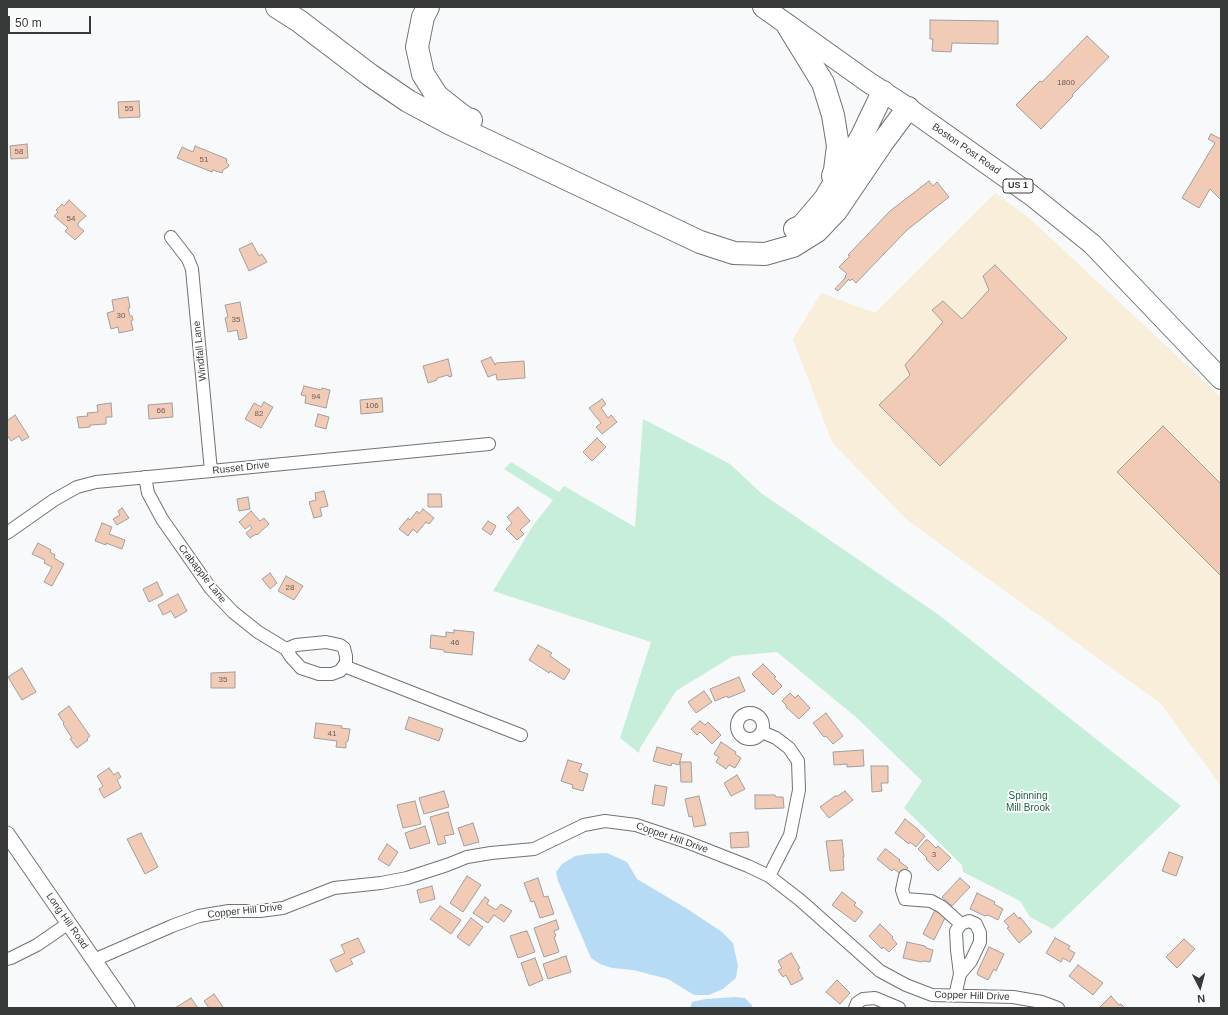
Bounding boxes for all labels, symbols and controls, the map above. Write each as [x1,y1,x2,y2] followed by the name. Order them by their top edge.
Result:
[10,8,93,34] scale bar
[15,16,42,30] text: 50 m
[1057,78,1075,88] house number: 1800
[125,104,133,114] house number: 55
[930,121,1002,177] street label: Boston Post Road
[15,147,23,157] house number: 58
[200,155,208,165] house number: 51
[1003,179,1033,193] road number: US 1
[67,214,75,224] house number: 54
[117,311,125,321] house number: 30
[232,315,240,325] house number: 35
[191,320,209,382] street label: Windfall Lane
[312,392,320,402] house number: 94
[365,401,379,411] house number: 106
[157,406,165,416] house number: 66
[255,409,263,419] house number: 82
[212,459,270,477] street label: Russet Drive
[175,542,229,606] street label: Crabapple Lane
[286,583,294,593] house number: 28
[451,638,459,648] house number: 46
[219,675,227,685] house number: 35
[328,729,336,739] house number: 41
[1006,790,1050,814] park label: Spinning Mill Brook
[634,820,710,856] street label: Copper Hill Drive
[932,850,936,860] house number: 3
[43,891,91,951] street label: Long Hill Road
[207,901,283,921] street label: Copper Hill Drive
[1180,967,1220,1007] north arrow
[934,989,1010,1003] street label: Copper Hill Drive
[1197,993,1206,1005] text: N

